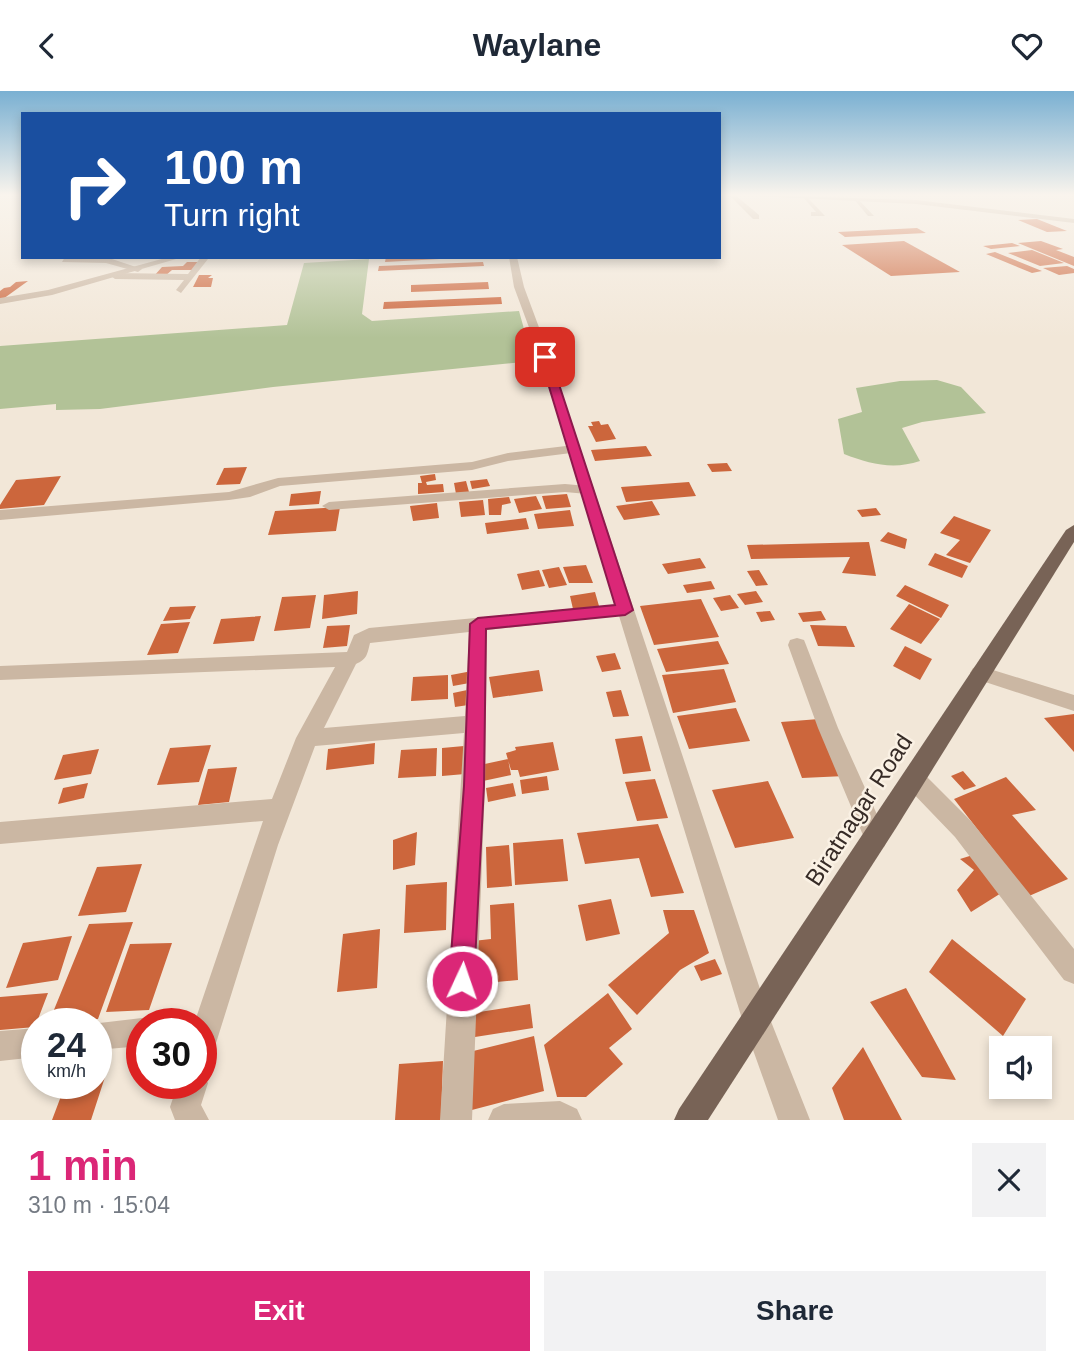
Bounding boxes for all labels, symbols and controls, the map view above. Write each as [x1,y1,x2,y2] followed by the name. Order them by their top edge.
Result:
[28,27,66,65] icon: back
[473,27,601,63] text: Waylane
[1008,27,1046,65] icon: heart
[49,140,140,231] icon: right
[164,140,303,194] text: 100 m
[164,197,300,233] text: Turn right
[515,327,575,387] pin
[526,338,564,376] icon: arrive
[800,729,917,890] street label: Biratnagar Road
[425,944,499,1018] position arrow
[126,1008,217,1099] speed limit sign: 30
[47,1025,86,1064] text: 24
[989,1036,1052,1099] map controls
[989,1036,1052,1099] button: sound
[47,1061,86,1081] text: km/h
[28,1142,138,1189] text: 1 min
[972,1143,1046,1217] button: close
[28,1192,170,1218] text: 310 m · 15:04
[28,1271,530,1351] button: Exit
[544,1271,1046,1351] button: Share

